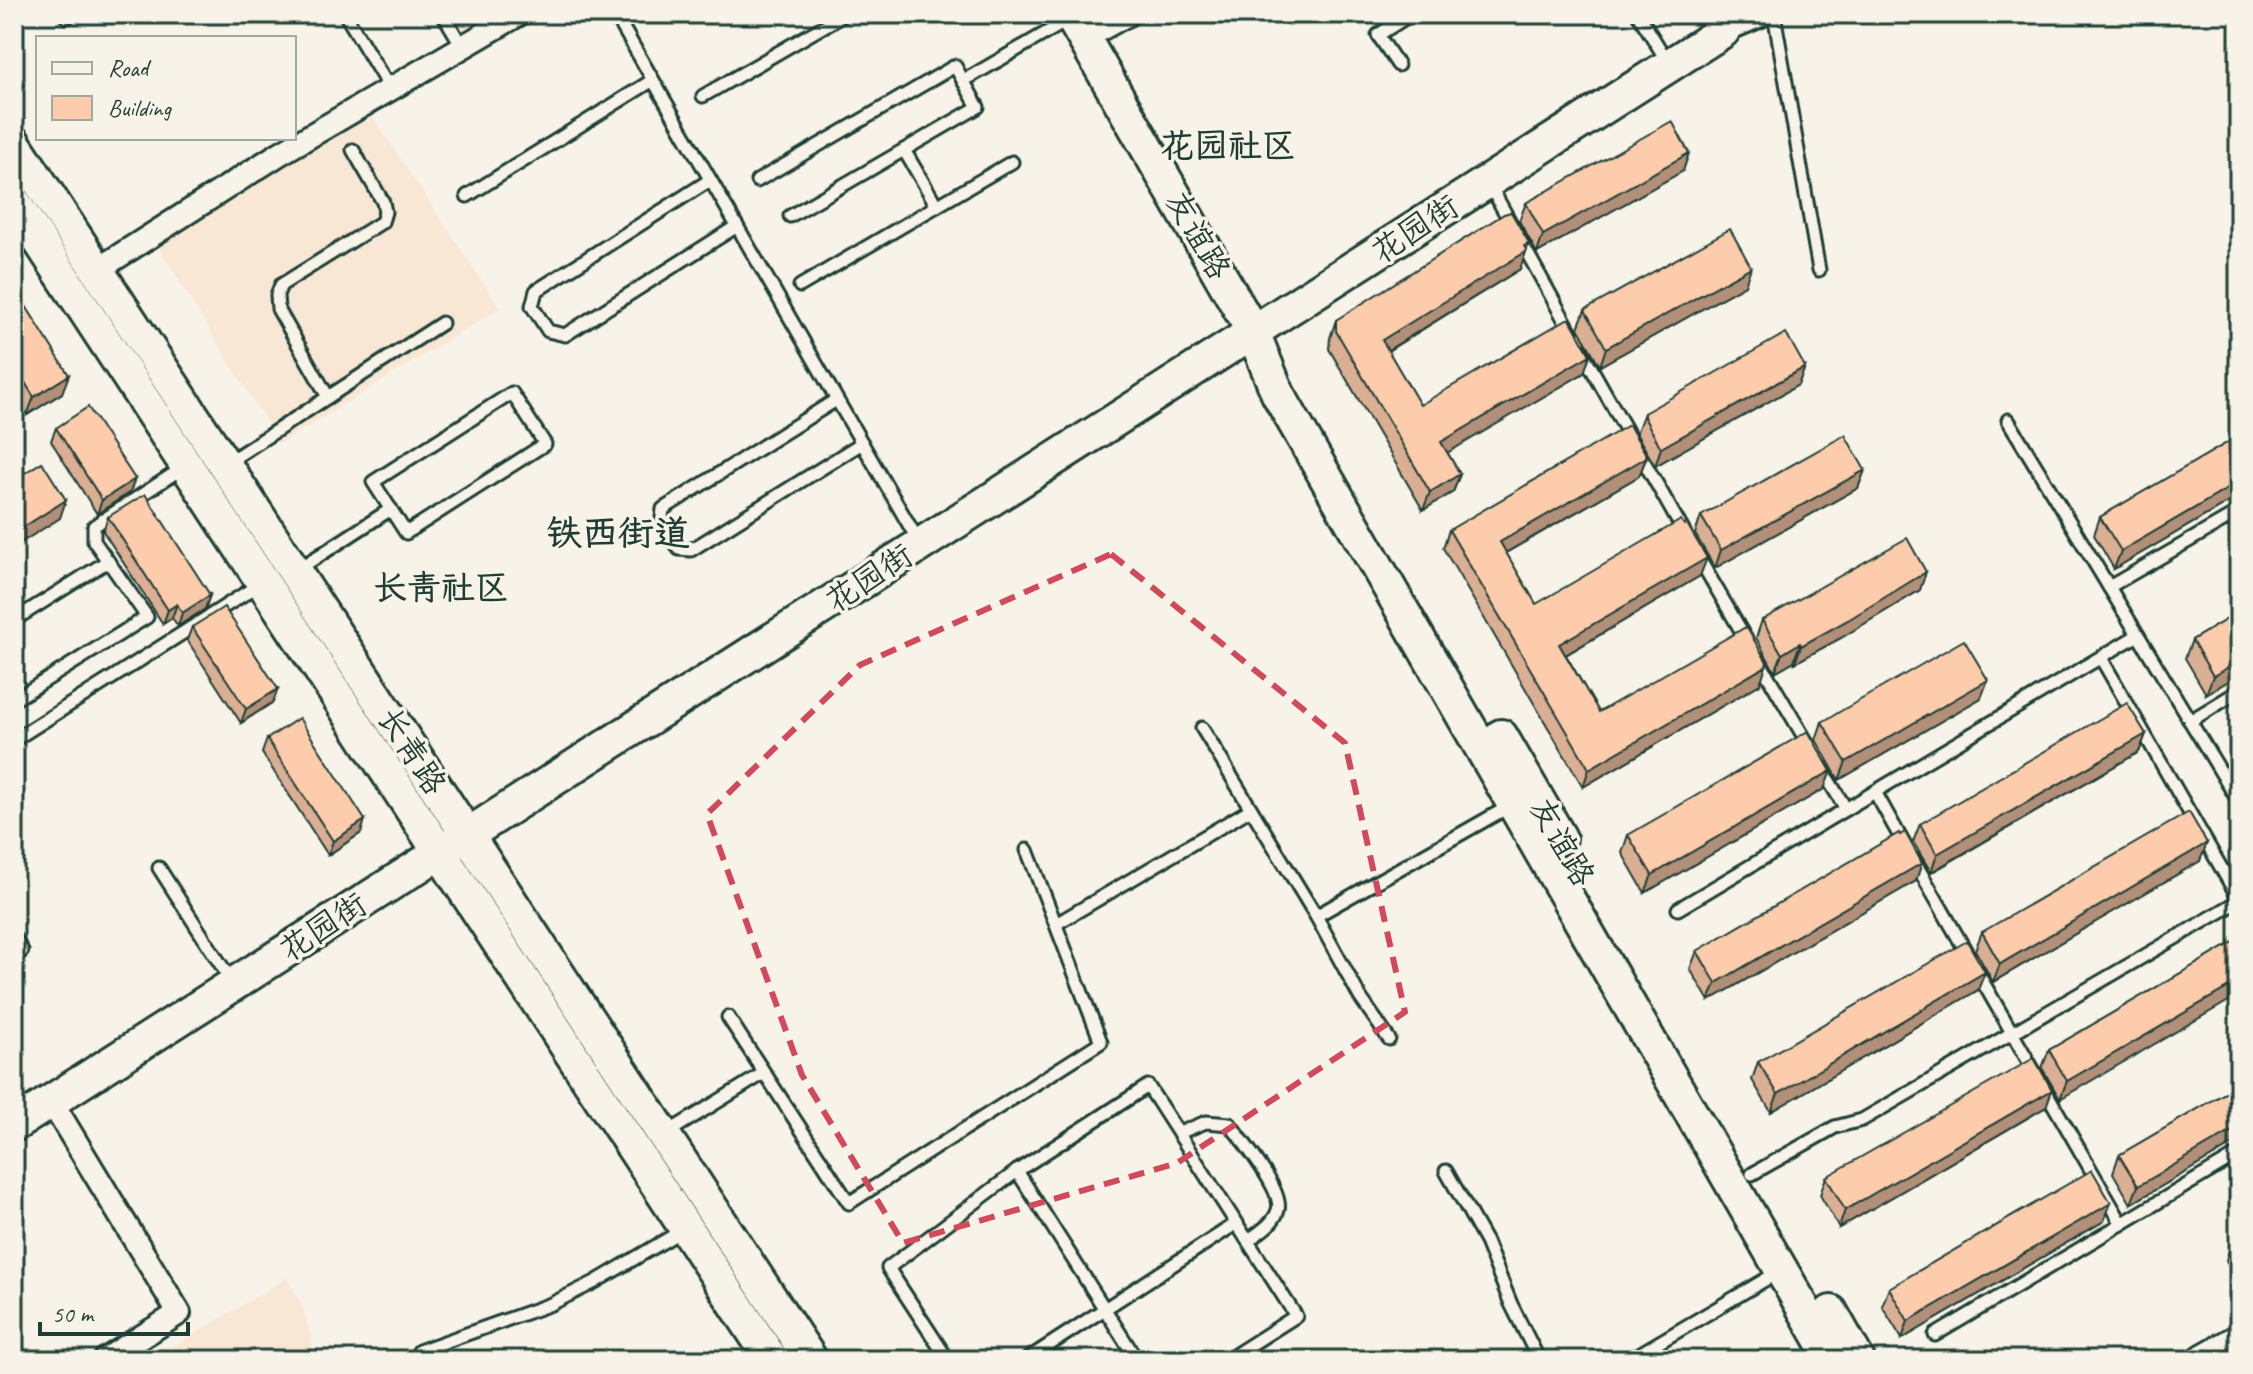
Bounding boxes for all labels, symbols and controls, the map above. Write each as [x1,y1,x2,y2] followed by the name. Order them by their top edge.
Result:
[36,36,296,140] legend
[108,53,152,83] text: Road
[108,93,173,123] text: Building
[1160,124,1296,167] district label: 花园社区
[1156,183,1240,287] street label: 友谊路
[1364,186,1466,272] street label: 花园街
[546,510,690,556] district label: 铁西街道
[818,535,920,621] street label: 花园街
[373,566,509,609] district label: 长青社区
[369,700,455,802] street label: 长青路
[1520,790,1604,894] street label: 友谊路
[272,884,374,970] street label: 花园街
[40,1286,188,1336] scale bar
[52,1299,95,1329] text: 50 m

